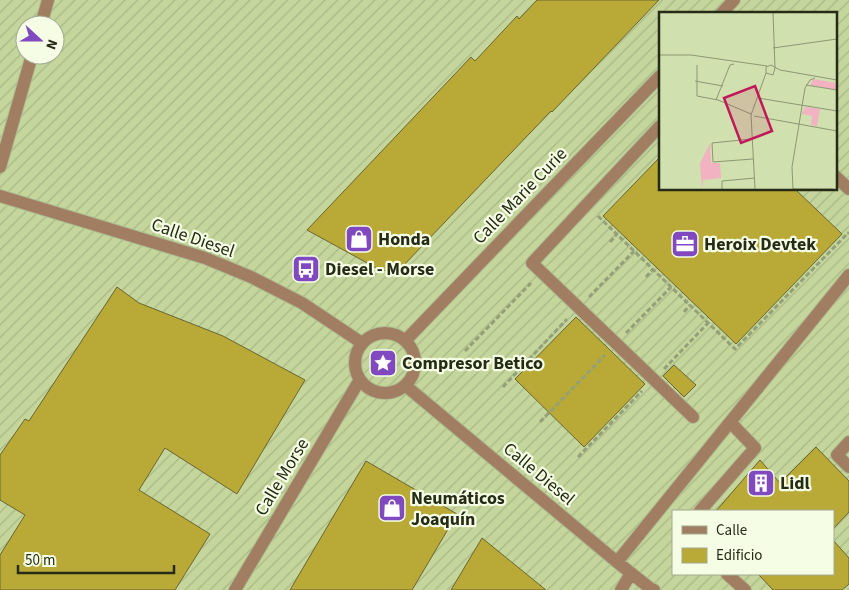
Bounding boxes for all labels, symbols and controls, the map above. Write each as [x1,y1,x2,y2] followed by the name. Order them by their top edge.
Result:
[659,12,836,190] inset map
[15,15,65,65] north arrow
[40,36,62,52] text: N
[467,142,573,250] street label: Calle Marie Curie
[148,212,238,264] street label: Calle Diesel
[344,224,374,254] shop icon: Honda
[378,227,430,252] place label: Honda
[670,229,700,259] office icon: Heroix Devtek
[704,232,816,257] place label: Heroix Devtek
[291,254,321,284] bus stop icon: Diesel - Morse
[325,257,434,282] place label: Diesel - Morse
[368,348,398,378] place icon: Compresor Betico
[402,351,543,376] place label: Compresor Betico
[249,433,315,521] street label: Calle Morse
[498,437,580,511] street label: Calle Diesel
[746,468,776,498] building icon: Lidl
[780,471,810,496] place label: Lidl
[411,486,505,532] place label: Neumáticos Joaquín
[377,493,407,523] shop icon: Neumáticos Joaquín
[672,510,834,575] legend
[716,520,747,541] text: Calle
[18,542,174,574] scale bar
[716,545,763,566] text: Edificio
[25,550,55,571] text: 50 m

